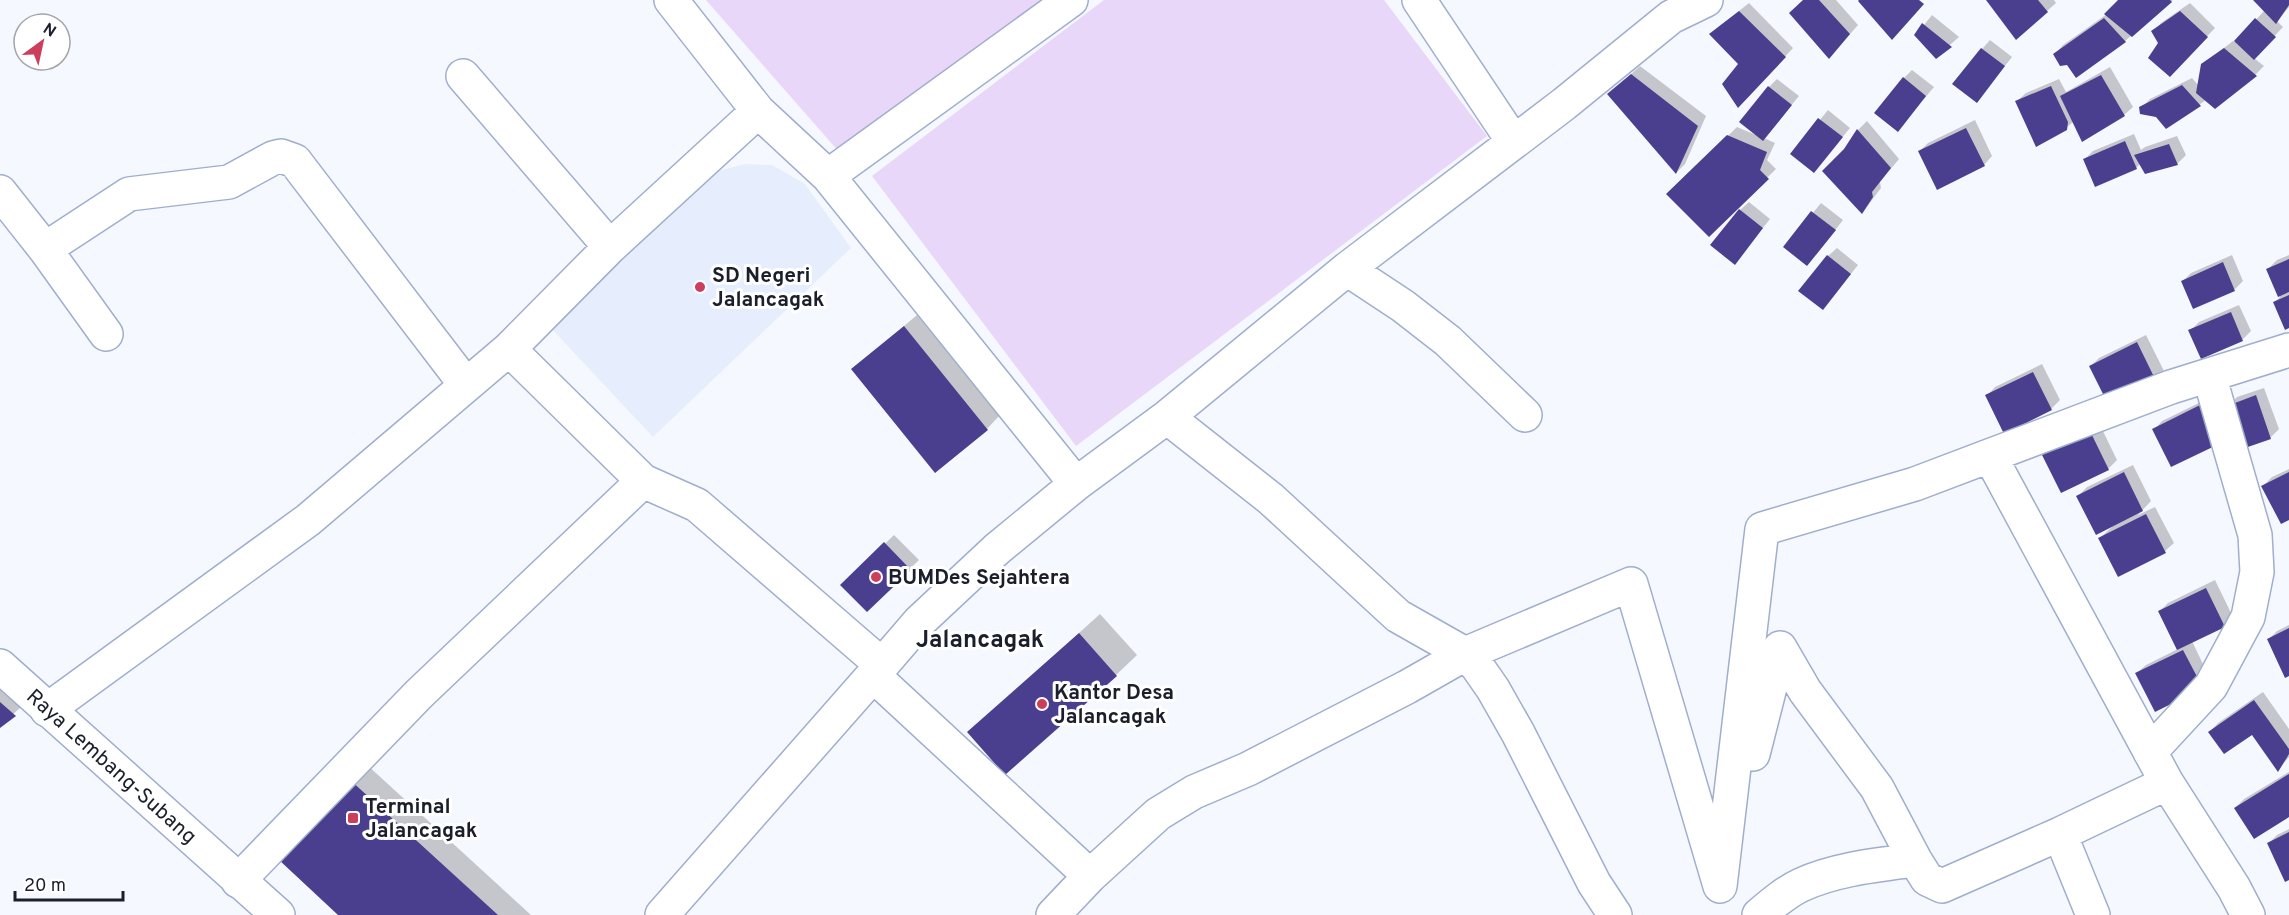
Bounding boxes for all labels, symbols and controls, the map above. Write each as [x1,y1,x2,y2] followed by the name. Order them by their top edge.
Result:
[12,12,72,72] north arrow
[39,20,59,43] text: N
[712,263,825,314] place label: SD Negeri Jalancagak
[693,280,707,294] marker: SD Negeri Jalancagak
[888,565,1070,592] place label: BUMDes Sejahtera
[869,570,883,584] marker: BUMDes Sejahtera
[916,626,1044,656] district label: Jalancagak
[1054,680,1174,731] place label: Kantor Desa Jalancagak
[20,684,202,851] street label: Raya Lembang-Subang
[1035,697,1049,711] marker: Kantor Desa Jalancagak
[365,794,478,845] place label: Terminal Jalancagak
[346,811,360,825] marker: Terminal Jalancagak
[15,864,123,902] scale bar
[24,875,66,898] text: 20 m

